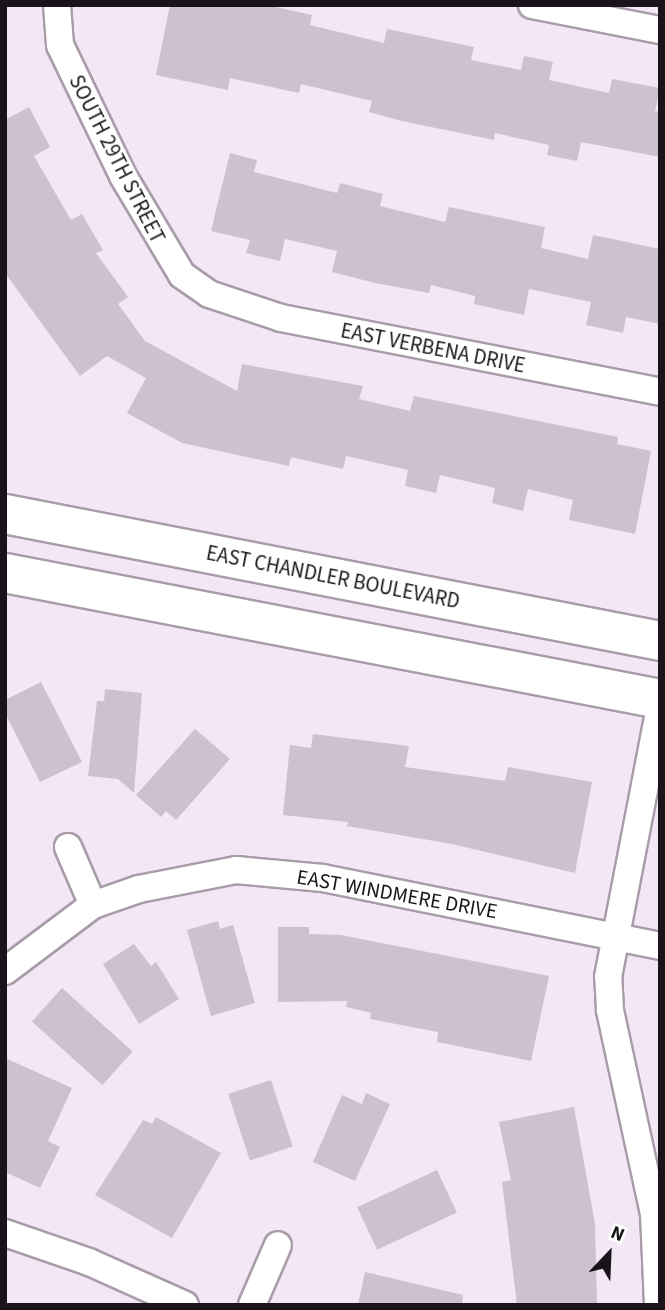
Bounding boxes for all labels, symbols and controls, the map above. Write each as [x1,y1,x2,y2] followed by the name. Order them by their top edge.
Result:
[64,71,170,247] street label: SOUTH 29TH STREET
[339,318,527,378] street label: EAST VERBENA DRIVE
[204,540,462,614] street label: EAST CHANDLER BOULEVARD
[295,864,499,924] street label: EAST WINDMERE DRIVE
[574,1219,644,1289] north arrow
[606,1219,628,1249] text: N

